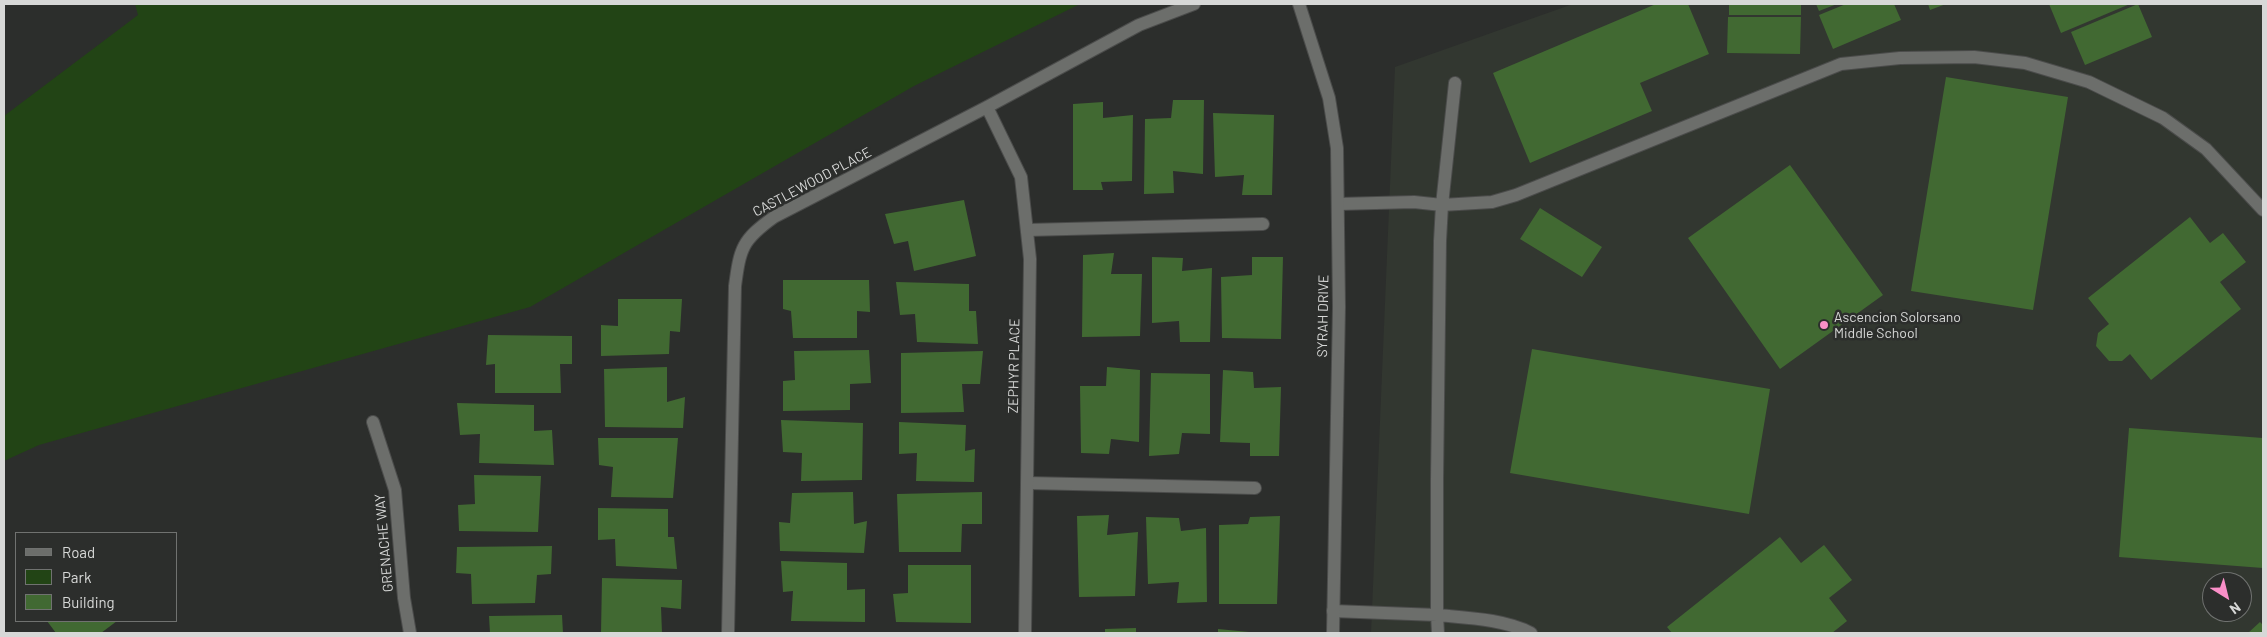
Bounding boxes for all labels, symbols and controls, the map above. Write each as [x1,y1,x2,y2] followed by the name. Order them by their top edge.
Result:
[750,144,874,220] street label: CASTLEWOOD PLACE
[1314,274,1332,358] street label: SYRAH DRIVE
[1834,309,1961,342] place label: Ascencion Solorsano Middle School
[1005,318,1023,414] street label: ZEPHYR PLACE
[1818,319,1830,331] marker: Ascencion Solorsano Middle School
[371,493,397,593] street label: GRENACHE WAY
[15,532,178,622] legend
[62,543,95,561] text: Road
[62,568,91,586] text: Park
[2202,572,2252,622] north arrow
[62,593,115,611] text: Building
[2227,599,2244,618] text: N

